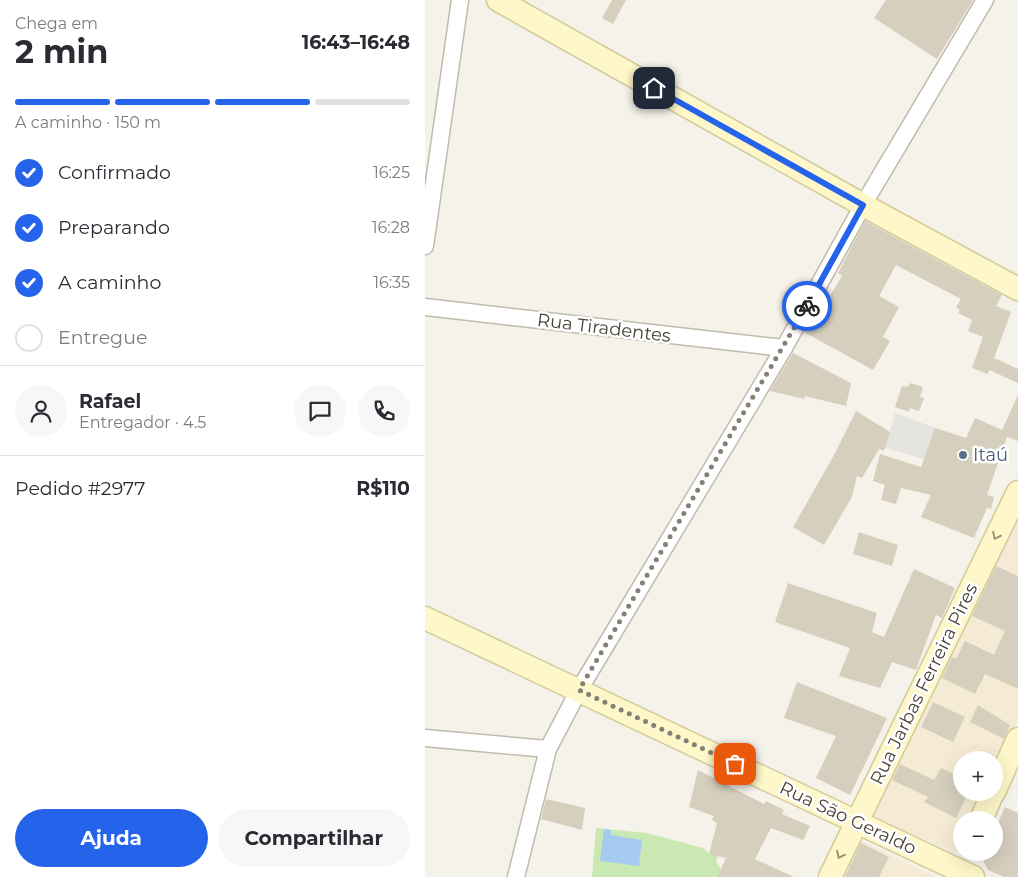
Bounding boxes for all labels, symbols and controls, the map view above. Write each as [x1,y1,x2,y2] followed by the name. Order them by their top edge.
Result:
[15,14,98,33] text: Chega em
[302,31,410,54] text: 16:43–16:48
[15,32,108,71] text: 2 min
[633,67,675,109] pin
[640,74,668,102] icon: home
[15,113,161,132] text: A caminho · 150 m
[15,159,43,187] icon: check
[58,161,171,184] text: Confirmado
[373,163,410,182] text: 16:25
[15,214,43,242] icon: check
[58,216,170,239] text: Preparando
[372,218,410,237] text: 16:28
[15,269,43,297] icon: check
[58,271,161,294] text: A caminho
[373,273,410,292] text: 16:35
[782,281,832,331] courier
[793,292,821,320] icon: bike
[536,309,672,347] street label: Rua Tiradentes
[58,326,147,349] text: Entregue
[15,385,67,437] button: person
[294,385,346,437] button: chat
[358,385,410,437] button: phone
[79,390,141,413] text: Rafael
[79,413,206,432] text: Entregador · 4.5
[973,444,1008,466] place label: Itaú
[957,449,969,461] marker: Itaú
[15,477,145,500] text: Pedido #2977
[356,477,410,500] text: R$110
[992,531,1003,540] one-way arrow
[866,579,983,788] street label: Rua Jarbas Ferreira Pires
[714,743,756,785] pin
[721,750,749,778] icon: bag
[953,751,1003,861] map controls
[953,751,1003,801] button: +
[776,777,920,859] street label: Rua São Geraldo
[15,809,208,867] button: Ajuda
[218,809,410,867] button: Compartilhar
[953,811,1003,861] button: −
[837,849,847,858] one-way arrow

